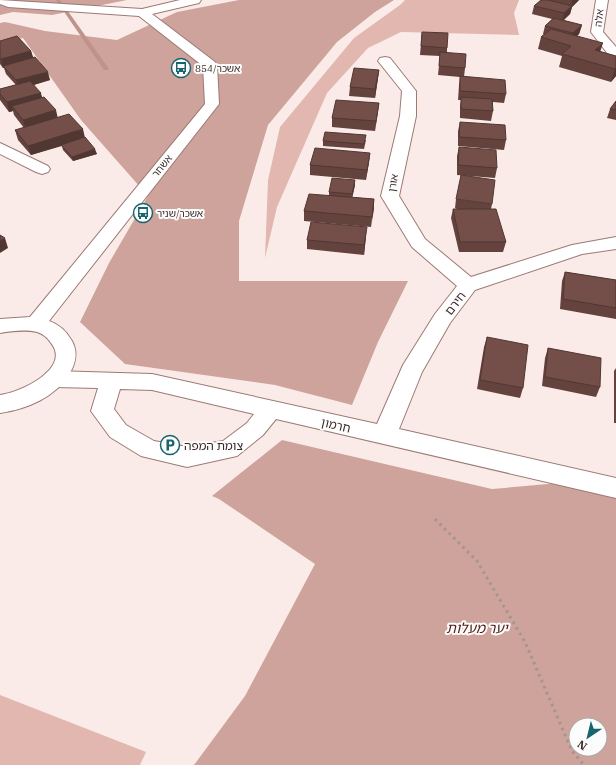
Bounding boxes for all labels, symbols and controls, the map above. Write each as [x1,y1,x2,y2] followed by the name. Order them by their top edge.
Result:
[592,8,606,28] street label: אלה
[170,57,192,79] bus stop icon: אשכר/854
[195,62,240,75] place label: אשכר/854
[149,152,175,180] street label: אשחר
[385,173,401,193] street label: אורן
[132,202,154,224] bus stop icon: אשכר/שניר
[157,207,203,220] place label: אשכר/שניר
[441,288,469,318] street label: חירם
[320,414,352,436] street label: חרמון
[159,434,181,456] parking icon: צומת המפה
[184,438,243,453] place label: צומת המפה
[446,619,510,637] park label: יער מעלות
[568,717,608,757] north arrow
[574,737,590,753] text: N

